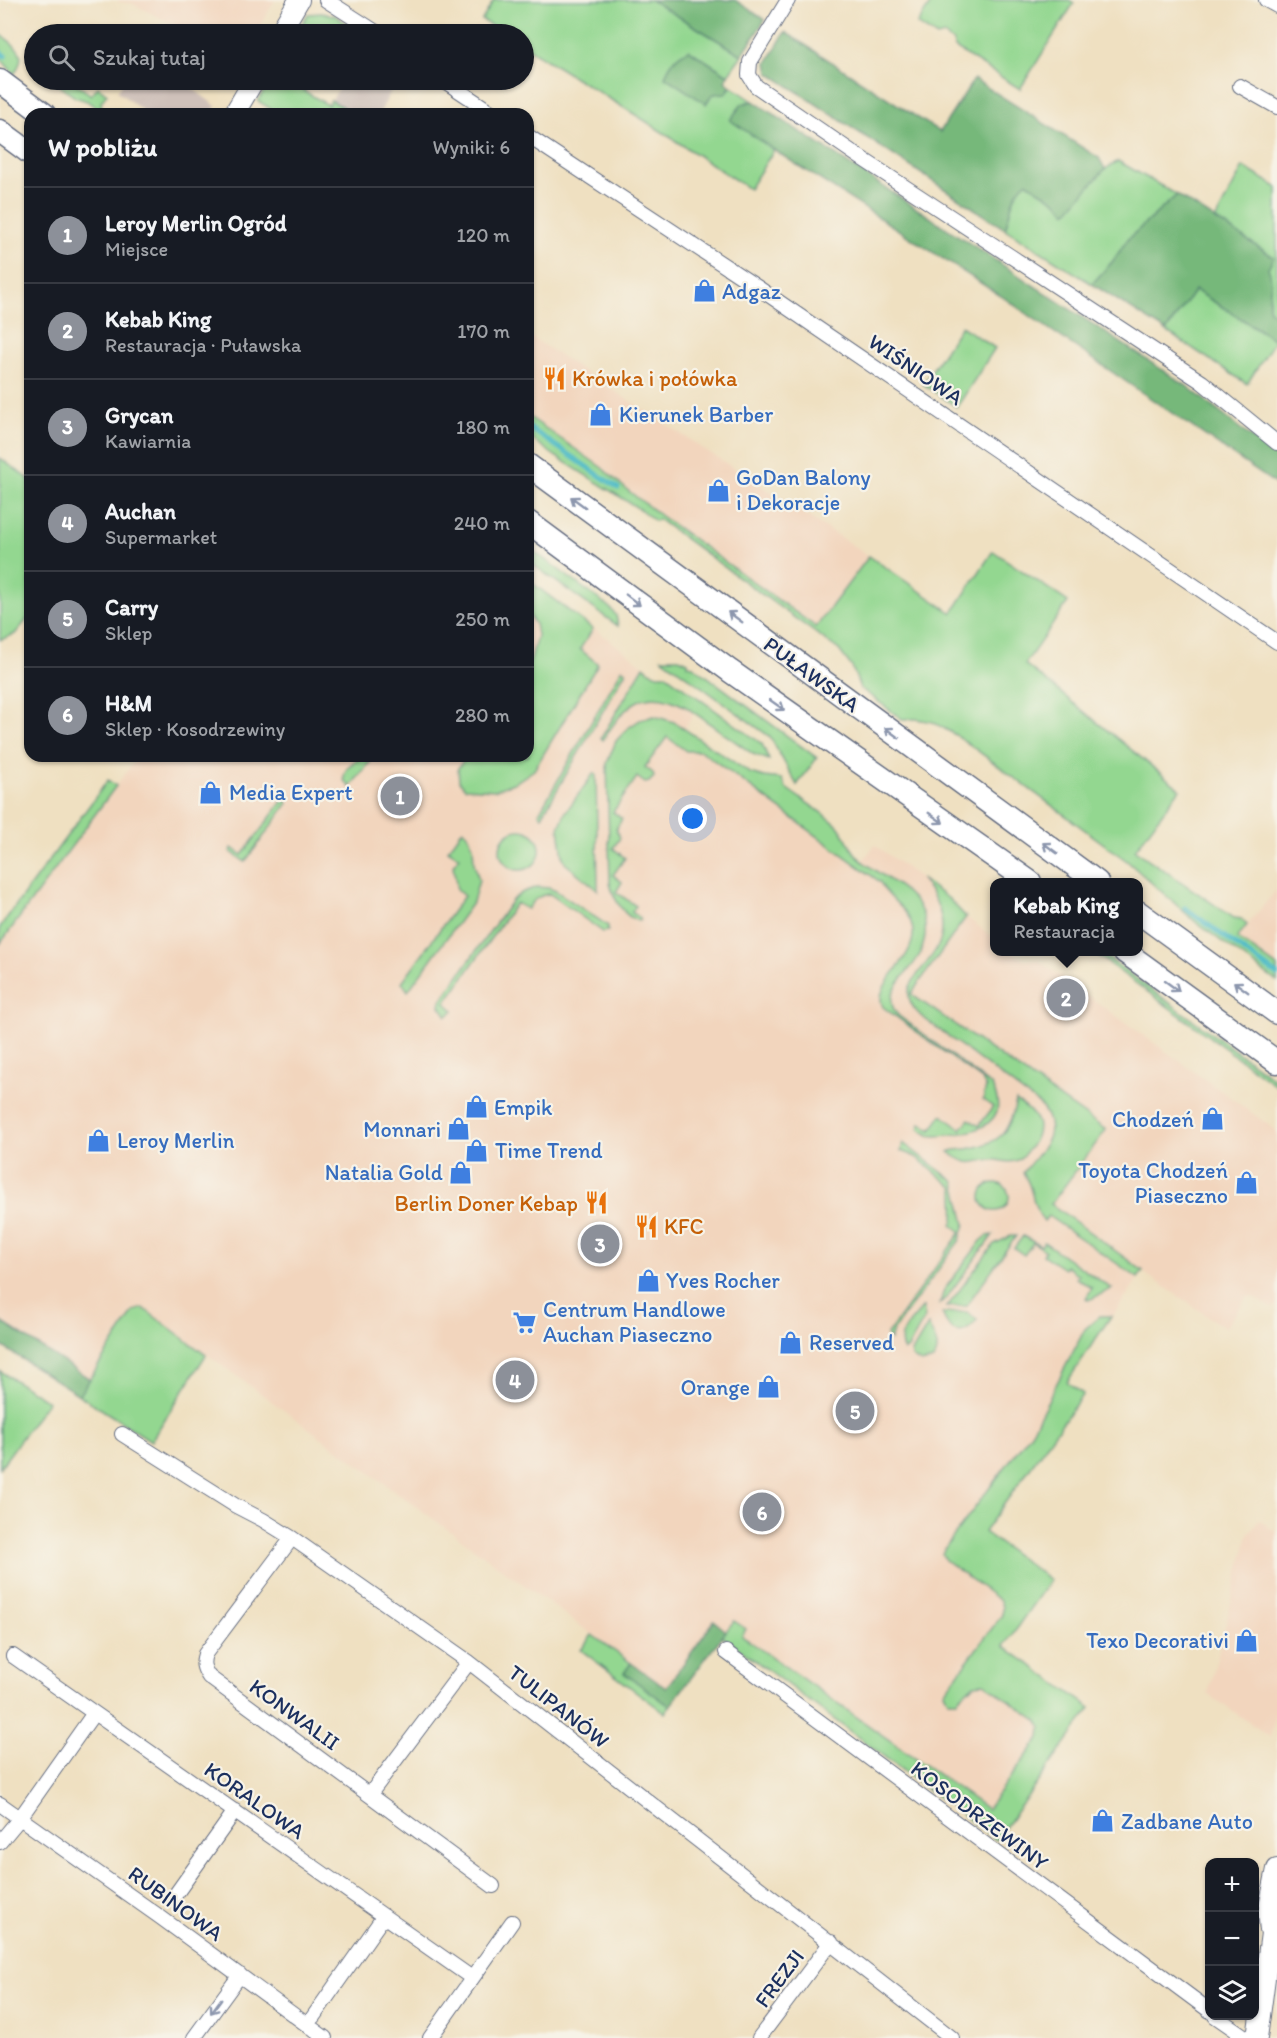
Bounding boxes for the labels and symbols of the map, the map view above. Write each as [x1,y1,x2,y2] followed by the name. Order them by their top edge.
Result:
[691,278,717,304] shop icon: Adgaz
[722,278,781,305] place label: Adgaz
[863,328,968,411] street label: WIŚNIOWA
[541,365,567,391] restaurant icon: Krówka i połówka
[572,365,738,392] place label: Krówka i połówka
[588,401,614,427] shop icon: Kierunek Barber
[619,401,773,428] place label: Kierunek Barber
[736,464,871,516] place label: GoDan Balony i Dekoracje
[705,477,731,503] shop icon: GoDan Balony i Dekoracje
[570,496,586,509] one-way arrow
[625,594,641,607] one-way arrow
[728,611,744,624] one-way arrow
[758,631,865,718] street label: PUŁAWSKA
[769,699,785,711] one-way arrow
[885,727,901,739] one-way arrow
[380,774,420,818] pin: 1
[198,779,224,805] shop icon: Media Expert
[229,779,353,806] place label: Media Expert
[678,804,707,833] your location
[928,812,944,824] one-way arrow
[1042,842,1058,854] one-way arrow
[1046,976,1086,1020] pin: 2
[1164,980,1180,992] one-way arrow
[1234,981,1250,994] one-way arrow
[463,1094,489,1120] shop icon: Empik
[494,1094,553,1121] place label: Empik
[1112,1106,1195,1133] place label: Chodzeń
[1199,1106,1225,1132] shop icon: Chodzeń
[363,1116,441,1143] place label: Monnari
[446,1116,472,1142] shop icon: Monnari
[86,1127,112,1153] shop icon: Leroy Merlin
[117,1127,235,1154] place label: Leroy Merlin
[464,1137,490,1163] shop icon: Time Trend
[495,1137,603,1164] place label: Time Trend
[1078,1157,1229,1209] place label: Toyota Chodzeń Piaseczno
[325,1159,443,1186] place label: Natalia Gold
[448,1159,474,1185] shop icon: Natalia Gold
[1233,1170,1259,1196] shop icon: Toyota Chodzeń Piaseczno
[395,1190,578,1217] place label: Berlin Doner Kebap
[583,1190,609,1216] restaurant icon: Berlin Doner Kebap
[633,1213,659,1239] restaurant icon: KFC
[664,1213,704,1240] place label: KFC
[580,1222,620,1266] pin: 3
[635,1267,661,1293] shop icon: Yves Rocher
[666,1267,781,1294] place label: Yves Rocher
[543,1296,726,1348] place label: Centrum Handlowe Auchan Piaseczno
[512,1309,538,1335] supermarket icon: Centrum Handlowe Auchan Piaseczno
[778,1329,804,1355] shop icon: Reserved
[809,1329,894,1356] place label: Reserved
[496,1358,534,1402] pin: 4
[680,1374,750,1401] place label: Orange
[755,1374,781,1400] shop icon: Orange
[836,1388,874,1434] pin: 5
[742,1490,782,1534] pin: 6
[1086,1627,1229,1654] place label: Texo Decorativi
[1234,1627,1260,1653] shop icon: Texo Decorativi
[503,1659,615,1754] street label: TULIPANÓW
[244,1673,345,1756] street label: KONWALII
[906,1755,1054,1876] street label: KOSODRZEWINY
[199,1756,310,1845] street label: KORALOWA
[1090,1808,1116,1834] shop icon: Zadbane Auto
[1121,1808,1253,1835] place label: Zadbane Auto
[123,1860,228,1947] street label: RUBINOWA
[749,1944,810,2013] street label: FREZJI
[210,1998,223,2014] one-way arrow

